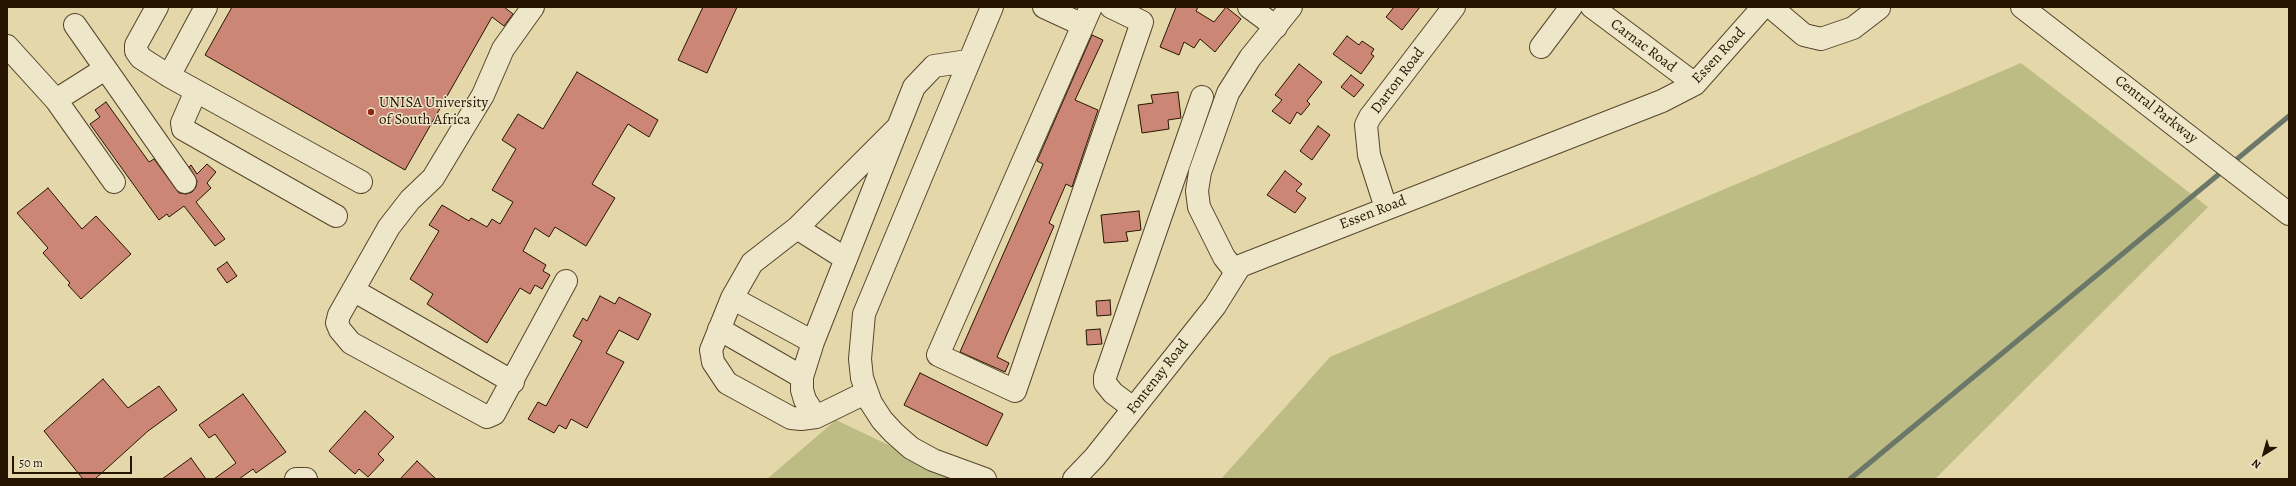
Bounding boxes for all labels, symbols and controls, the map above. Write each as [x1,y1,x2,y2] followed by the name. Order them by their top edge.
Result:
[1606,15,1680,77] street label: Carnac Road
[1689,24,1749,88] street label: Essen Road
[1367,44,1429,118] street label: Darton Road
[2111,72,2201,148] street label: Central Parkway
[379,94,488,129] place label: UNISA University of South Africa
[366,107,376,117] marker: UNISA University of South Africa
[1337,192,1409,234] street label: Essen Road
[1123,336,1193,418] street label: Fontenay Road
[2244,434,2284,474] north arrow
[14,448,134,474] scale bar
[19,455,43,471] text: 50 m
[2249,456,2264,472] text: N

